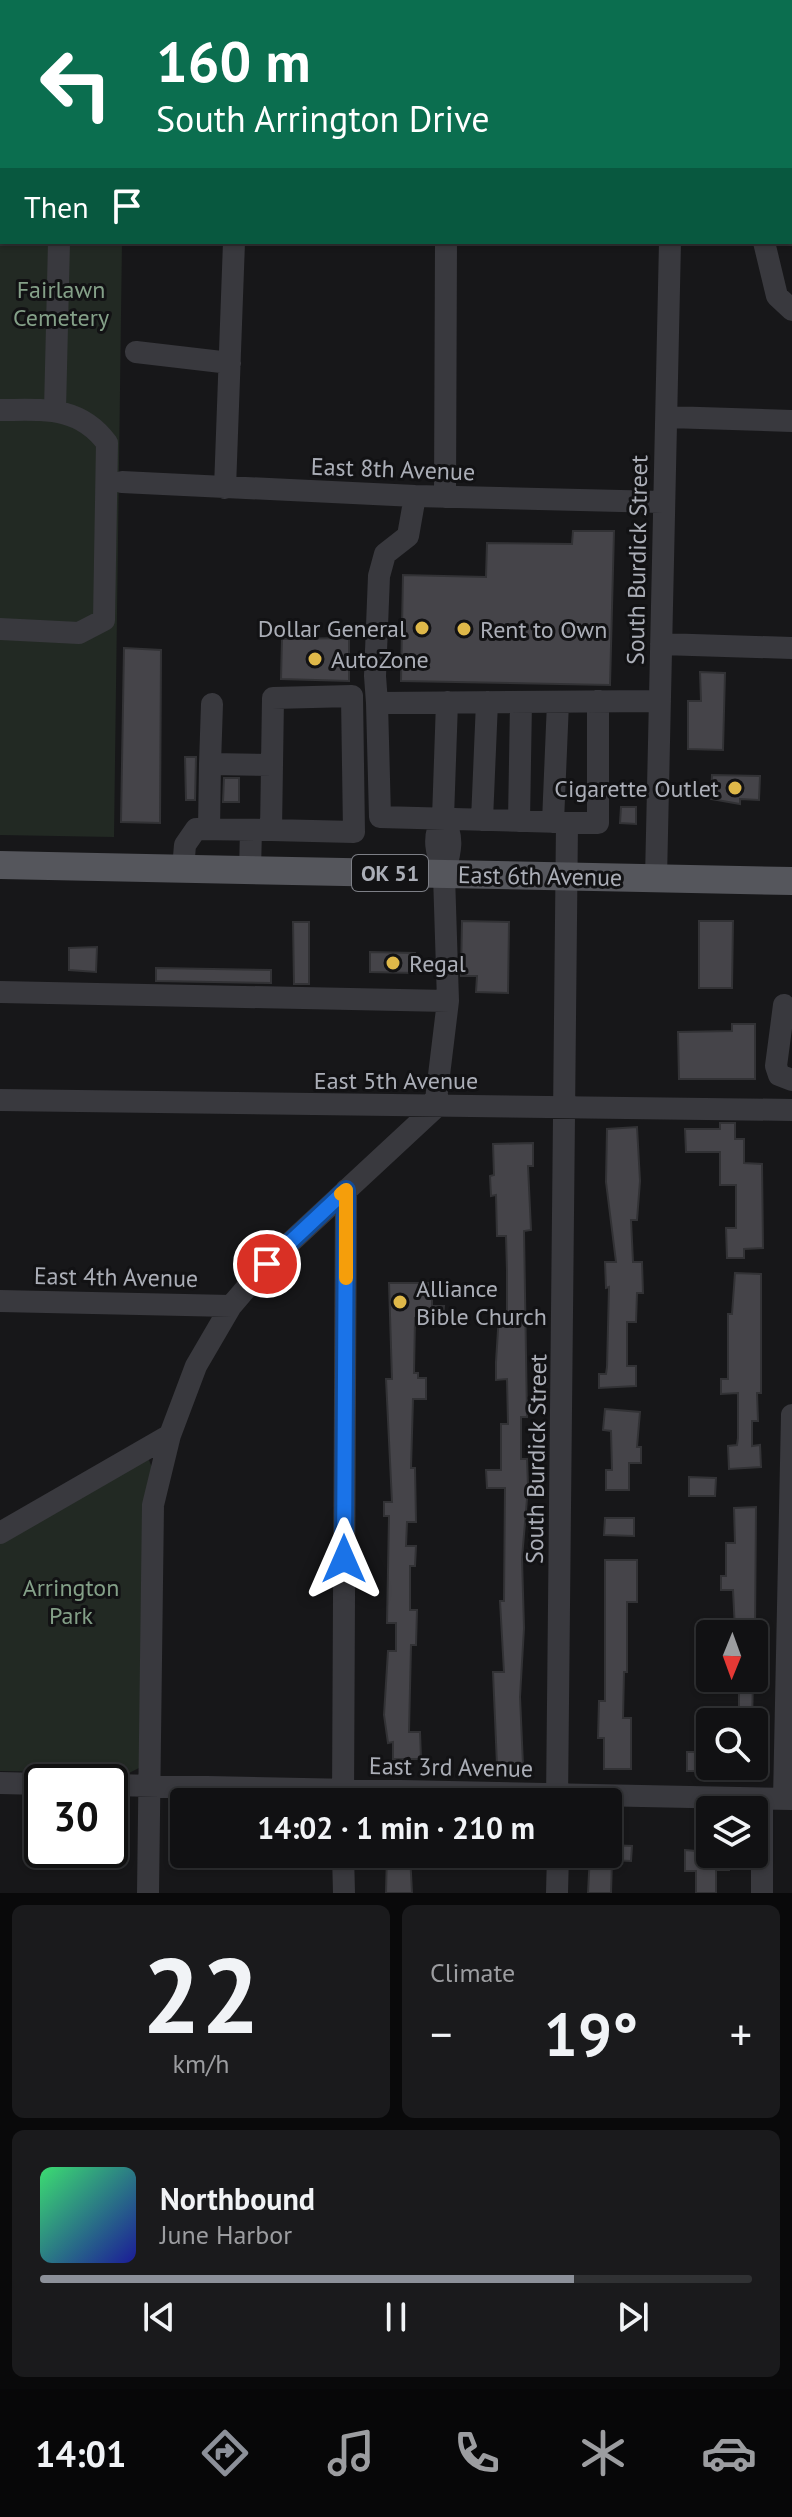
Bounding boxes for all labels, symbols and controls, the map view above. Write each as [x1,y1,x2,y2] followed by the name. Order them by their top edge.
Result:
[156,25,311,97] text: 160 m
[24,32,128,136] icon: left
[156,95,489,142] text: South Arrington Drive
[105,184,149,228] icon: arrive
[24,187,89,226] text: Then
[13,274,109,333] park label: Fairlawn Cemetery
[310,451,476,487] street label: East 8th Avenue
[620,455,654,665] street label: South Burdick Street
[258,613,406,644] place label: Dollar General
[480,614,607,645] place label: Rent to Own
[413,619,431,637] marker: Dollar General
[455,620,473,638] marker: Rent to Own
[331,644,429,675] place label: AutoZone
[306,650,324,668] marker: AutoZone
[554,773,719,804] place label: Cigarette Outlet
[726,779,744,797] marker: Cigarette Outlet
[352,855,428,891] road number: OK 51
[458,859,622,893] street label: East 6th Avenue
[409,948,466,979] place label: Regal
[384,954,402,972] marker: Regal
[314,1065,478,1096] street label: East 5th Avenue
[233,1230,301,1298] pin
[245,1242,289,1286] icon: arrive
[34,1260,198,1294] street label: East 4th Avenue
[416,1273,547,1332] place label: Alliance Bible Church
[391,1293,409,1311] marker: Alliance Bible Church
[519,1354,553,1564] street label: South Burdick Street
[302,1517,386,1601] position arrow
[23,1572,119,1631] park label: Arrington Park
[696,1620,768,1692] north arrow
[696,1620,768,1868] map controls
[696,1708,768,1780] button: search
[369,1750,533,1784] street label: East 3rd Avenue
[24,1764,128,1868] speed limit sign: 30
[696,1796,768,1868] button: layers
[257,1808,535,1847] text: 14:02 · 1 min · 210 m
[142,1927,260,2062] text: 22
[430,1956,515,1989] text: Climate
[544,1995,638,2073] text: 19°
[430,2005,452,2062] text: −
[730,2005,752,2062] text: +
[173,2047,230,2080] text: km/h
[160,2179,315,2218] text: Northbound
[160,2218,292,2251] text: June Harbor
[137,2295,181,2339] icon: previous
[374,2295,418,2339] icon: pause
[611,2295,655,2339] icon: next
[197,2425,253,2481] icon: directions
[323,2425,379,2481] icon: music
[449,2425,505,2481] icon: phone
[575,2425,631,2481] icon: climate
[701,2425,757,2481] icon: car
[35,2430,126,2477] text: 14:01

